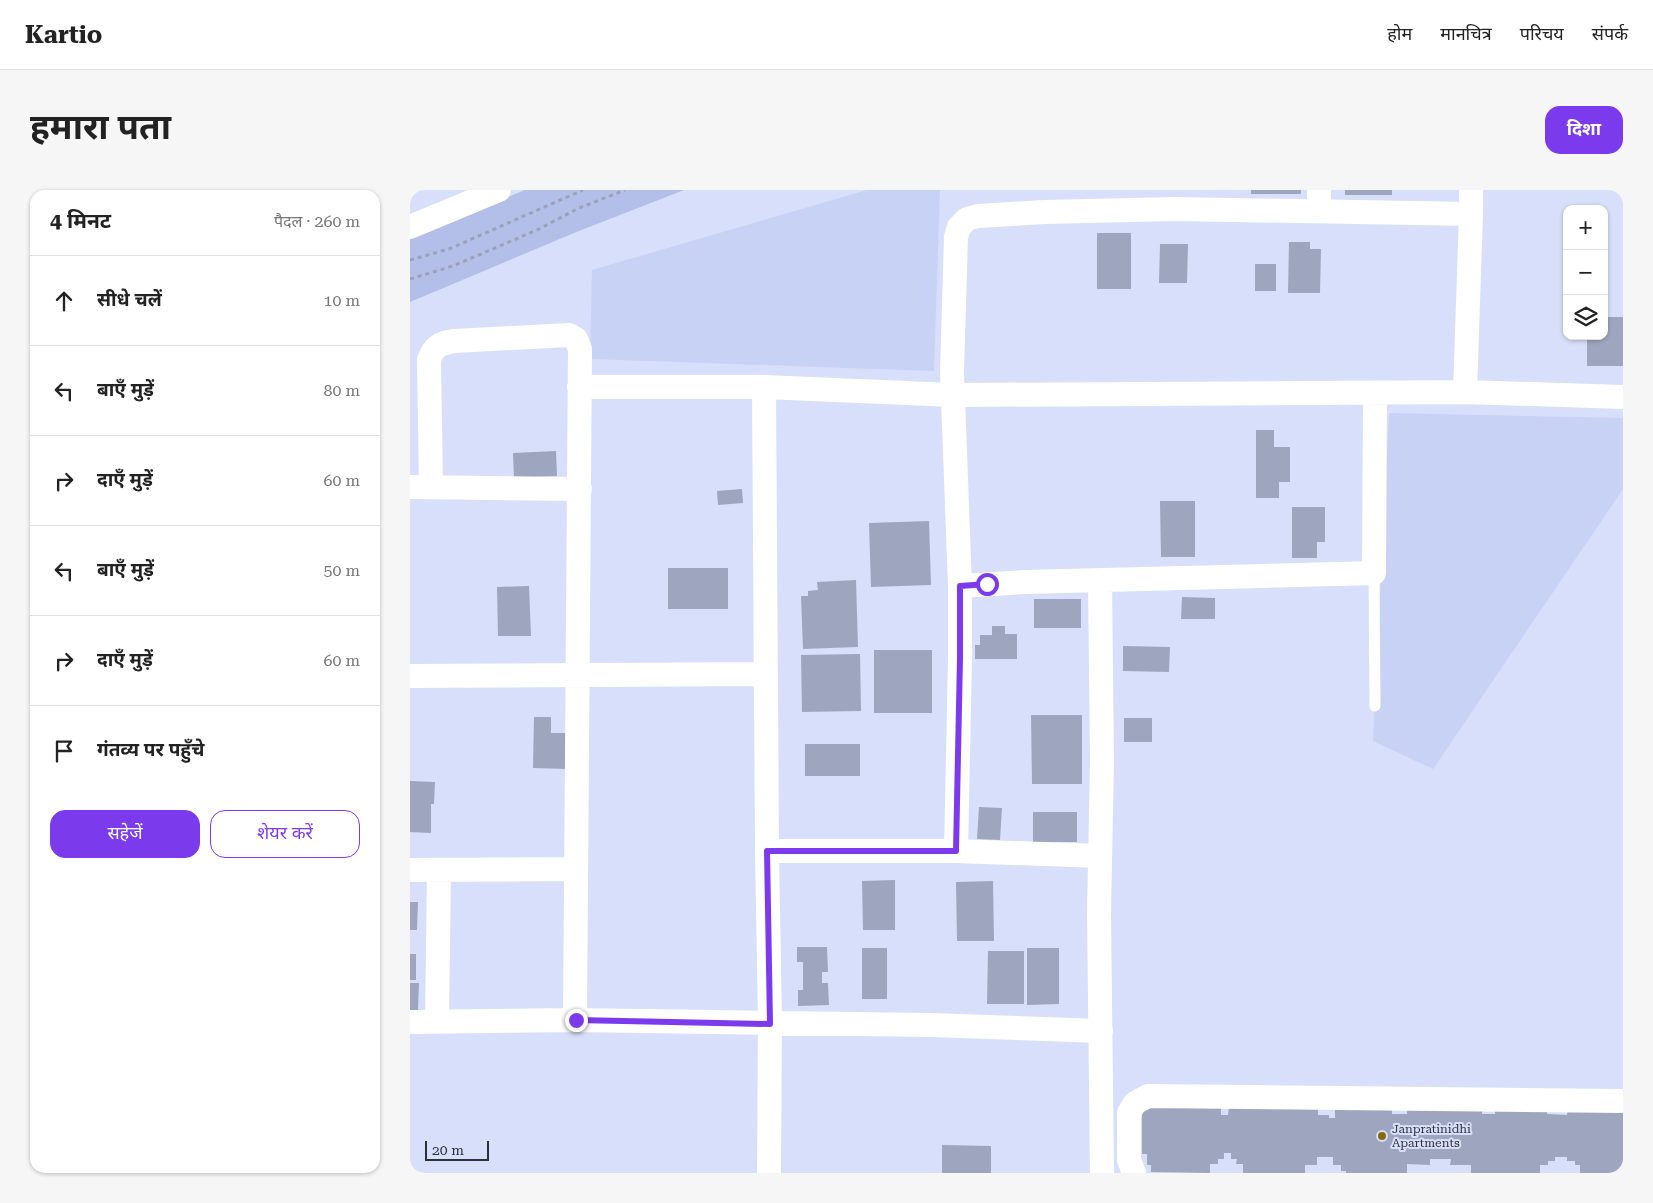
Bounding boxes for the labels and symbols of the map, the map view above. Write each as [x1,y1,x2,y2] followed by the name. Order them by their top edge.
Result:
[976,573,999,596] route start
[565,1009,588,1032] route end
[1392,1122,1471,1150] place label: Janpratinidhi Apartments
[1376,1130,1388,1142] marker: Janpratinidhi Apartments
[425,1138,489,1161] scale bar

